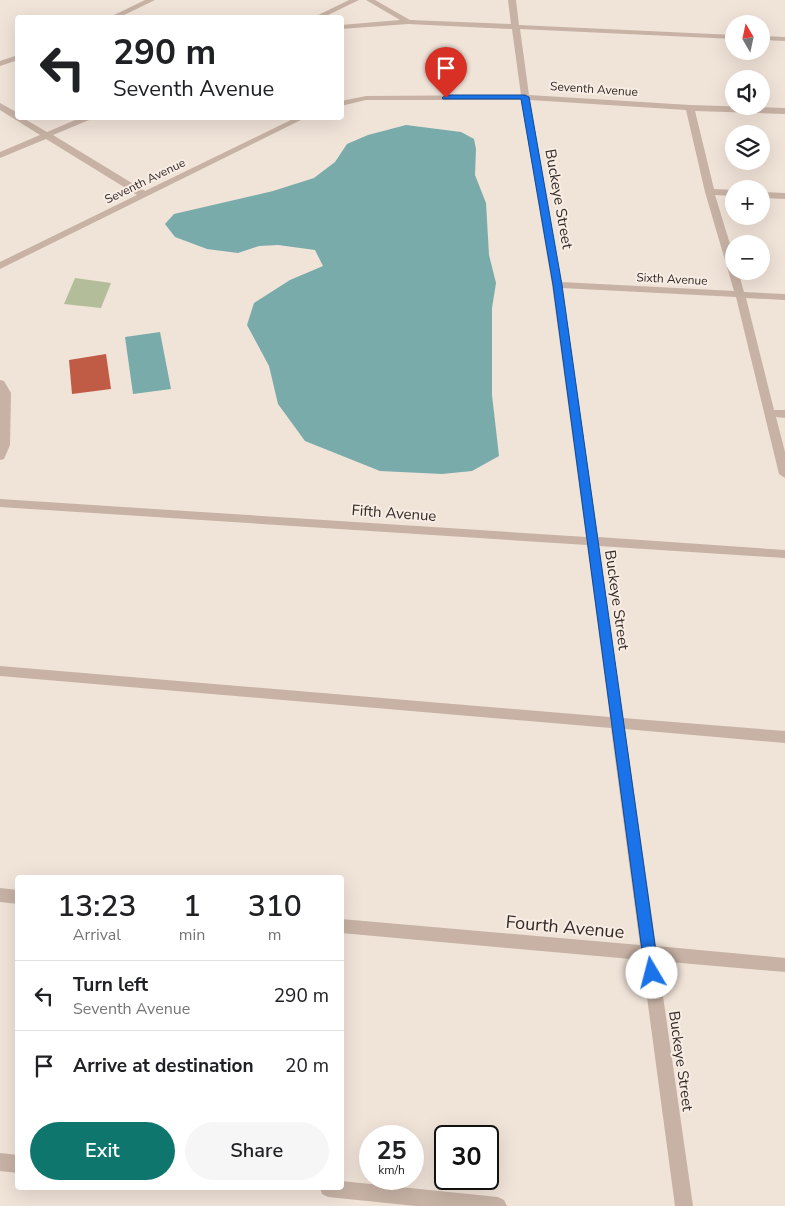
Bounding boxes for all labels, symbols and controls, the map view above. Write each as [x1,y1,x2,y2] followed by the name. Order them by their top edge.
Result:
[725,15,770,60] north arrow
[725,15,770,280] map controls
[113,29,216,76] text: 290 m
[30,35,95,100] icon: left
[425,47,467,98] pin
[432,54,460,82] icon: arrive
[725,70,770,115] button: sound
[113,74,274,104] text: Seventh Avenue
[550,78,638,100] street label: Seventh Avenue
[725,125,770,170] button: layers
[540,147,578,251] street label: Buckeye Street
[102,155,188,207] street label: Seventh Avenue
[725,180,770,225] button: +
[725,235,770,280] button: −
[636,269,708,289] street label: Sixth Avenue
[351,500,437,526] street label: Fifth Avenue
[600,549,634,652] street label: Buckeye Street
[57,886,136,927] text: 13:23
[183,886,201,927] text: 1
[248,886,302,927] text: 310
[505,910,625,944] street label: Fourth Avenue
[73,924,121,946] text: Arrival
[179,924,205,946] text: min
[268,924,282,946] text: m
[625,946,677,998] position arrow
[73,972,148,998] text: Turn left
[30,982,58,1010] icon: left
[274,983,329,1009] text: 290 m
[73,998,190,1020] text: Seventh Avenue
[664,1010,698,1113] street label: Buckeye Street
[30,1052,58,1080] icon: arrive
[73,1053,254,1079] text: Arrive at destination
[285,1053,329,1079] text: 20 m
[30,1122,175,1180] button: Exit
[185,1122,329,1180] button: Share
[434,1125,499,1190] speed limit sign: 30
[376,1134,407,1168] text: 25
[378,1162,405,1178] text: km/h

